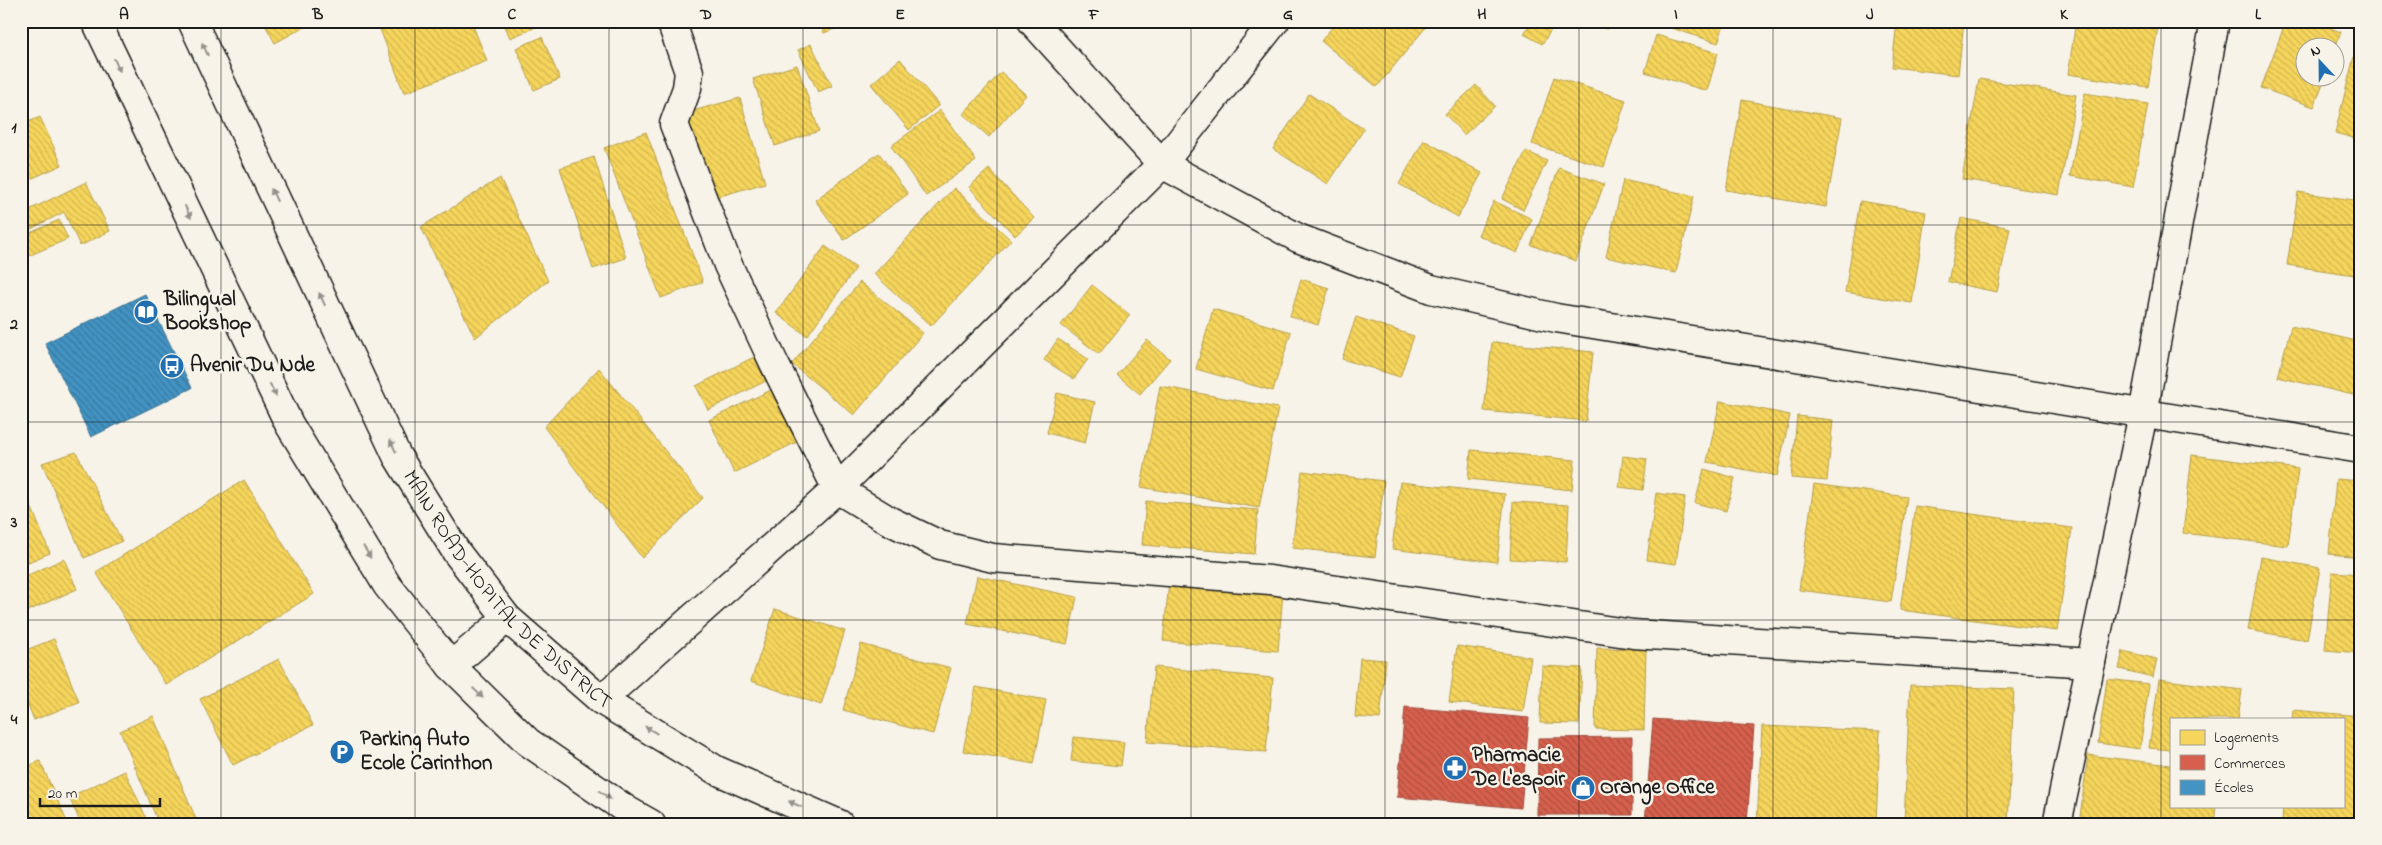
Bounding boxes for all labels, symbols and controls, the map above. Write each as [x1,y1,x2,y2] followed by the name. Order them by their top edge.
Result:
[119,3,129,27] text: A
[312,3,324,27] text: B
[508,3,517,27] text: C
[699,3,712,27] text: D
[895,3,905,27] text: E
[1088,3,1100,27] text: F
[1283,3,1293,27] text: G
[1477,3,1487,27] text: H
[1674,3,1678,27] text: I
[1866,3,1874,27] text: J
[2060,3,2069,27] text: K
[2255,3,2262,27] text: L
[2294,38,2344,88] north arrow
[2307,40,2324,63] text: N
[200,41,209,56] one-way arrow
[114,58,122,72] one-way arrow
[11,116,17,140] text: 1
[270,188,278,203] one-way arrow
[184,205,192,219] one-way arrow
[163,285,252,339] place label: Bilingual Bookshop
[318,292,326,306] one-way arrow
[133,299,159,325] library icon: Bilingual Bookshop
[9,313,18,337] text: 2
[190,351,316,381] place label: Avenir Du Nde
[159,353,185,379] bus stop icon: Avenir Du Nde
[269,383,277,397] one-way arrow
[388,438,397,453] one-way arrow
[394,465,617,718] street label: MAIN ROAD-HOPITAL DE DISTRICT
[10,511,18,535] text: 3
[362,546,372,559] one-way arrow
[472,687,484,699] one-way arrow
[10,708,18,732] text: 4
[2170,718,2344,808] legend
[360,725,492,779] place label: Parking Auto Ecole Carinthon
[644,726,657,735] one-way arrow
[2214,727,2279,750] text: Logements
[329,739,355,765] parking icon: Parking Auto Ecole Carinthon
[1471,741,1565,795] place label: Pharmacie De L'espoir
[2214,753,2286,775] text: Commerces
[1442,755,1468,781] pharmacy icon: Pharmacie De L'espoir
[1600,773,1715,805] place label: Orange Office
[40,775,160,807] scale bar
[1570,775,1596,801] shop icon: Orange Office
[2214,777,2254,799] text: Écoles
[48,783,78,805] text: 20 m
[598,790,611,800] one-way arrow
[788,800,802,808] one-way arrow

